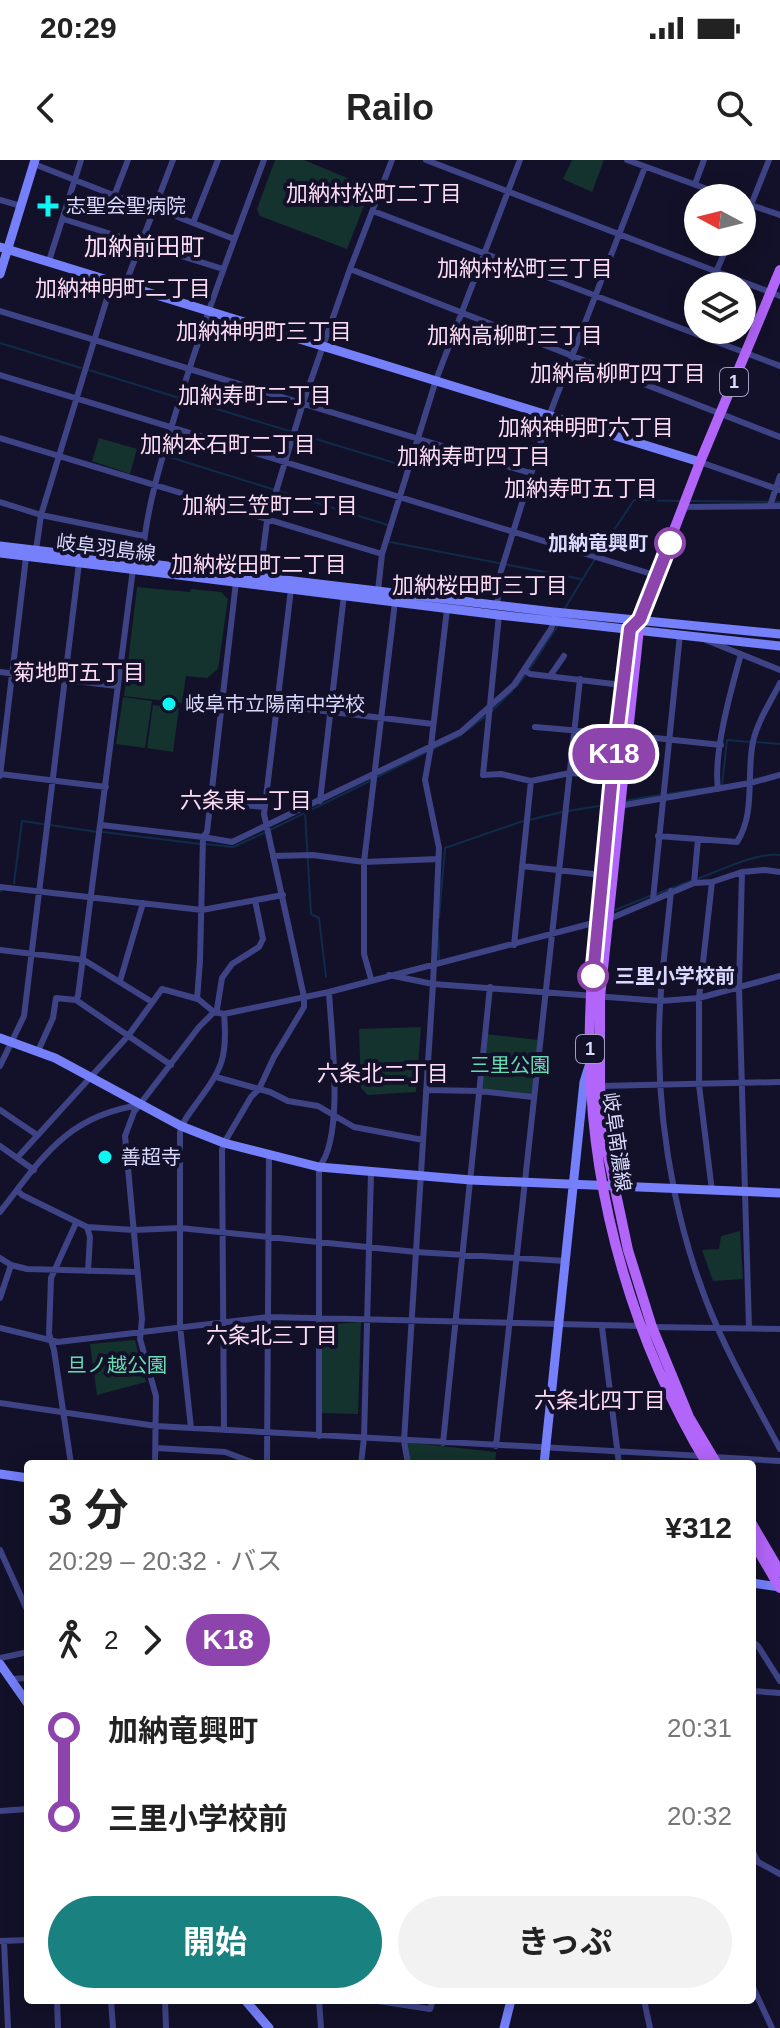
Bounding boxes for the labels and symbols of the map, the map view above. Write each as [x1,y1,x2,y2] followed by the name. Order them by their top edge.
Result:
[286,181,462,206] district label: 加納村松町二丁目
[684,184,756,256] north arrow
[37,195,59,217] marker: 志聖会聖病院
[66,195,186,217] place label: 志聖会聖病院
[84,233,204,260] district label: 加納前田町
[437,256,613,281] district label: 加納村松町三丁目
[35,276,211,301] district label: 加納神明町二丁目
[176,319,352,344] district label: 加納神明町三丁目
[427,323,603,348] district label: 加納高柳町三丁目
[530,361,706,386] district label: 加納高柳町四丁目
[720,368,748,396] road number: 1
[178,383,332,408] district label: 加納寿町二丁目
[498,415,674,440] district label: 加納神明町六丁目
[140,432,316,457] district label: 加納本石町二丁目
[397,444,551,469] district label: 加納寿町四丁目
[504,476,658,501] district label: 加納寿町五丁目
[182,493,358,518] district label: 加納三笠町二丁目
[655,528,685,558] marker: 加納竜興町
[55,531,157,565] street label: 岐阜羽島線
[548,532,648,554] place label: 加納竜興町
[171,552,347,577] district label: 加納桜田町二丁目
[392,573,568,598] district label: 加納桜田町三丁目
[13,660,145,685] district label: 菊地町五丁目
[185,693,365,715] place label: 岐阜市立陽南中学校
[160,695,178,713] marker: 岐阜市立陽南中学校
[568,728,660,780] line badge: K18
[180,788,312,813] district label: 六条東一丁目
[578,961,608,991] marker: 三里小学校前
[615,965,735,987] place label: 三里小学校前
[576,1035,604,1063] road number: 1
[470,1054,550,1076] park label: 三里公園
[317,1061,449,1086] district label: 六条北二丁目
[599,1091,635,1193] street label: 岐阜南濃線
[121,1146,181,1168] place label: 善超寺
[96,1148,114,1166] marker: 善超寺
[206,1323,338,1348] district label: 六条北三丁目
[67,1354,167,1376] park label: 旦ノ越公園
[534,1388,666,1413] district label: 六条北四丁目

